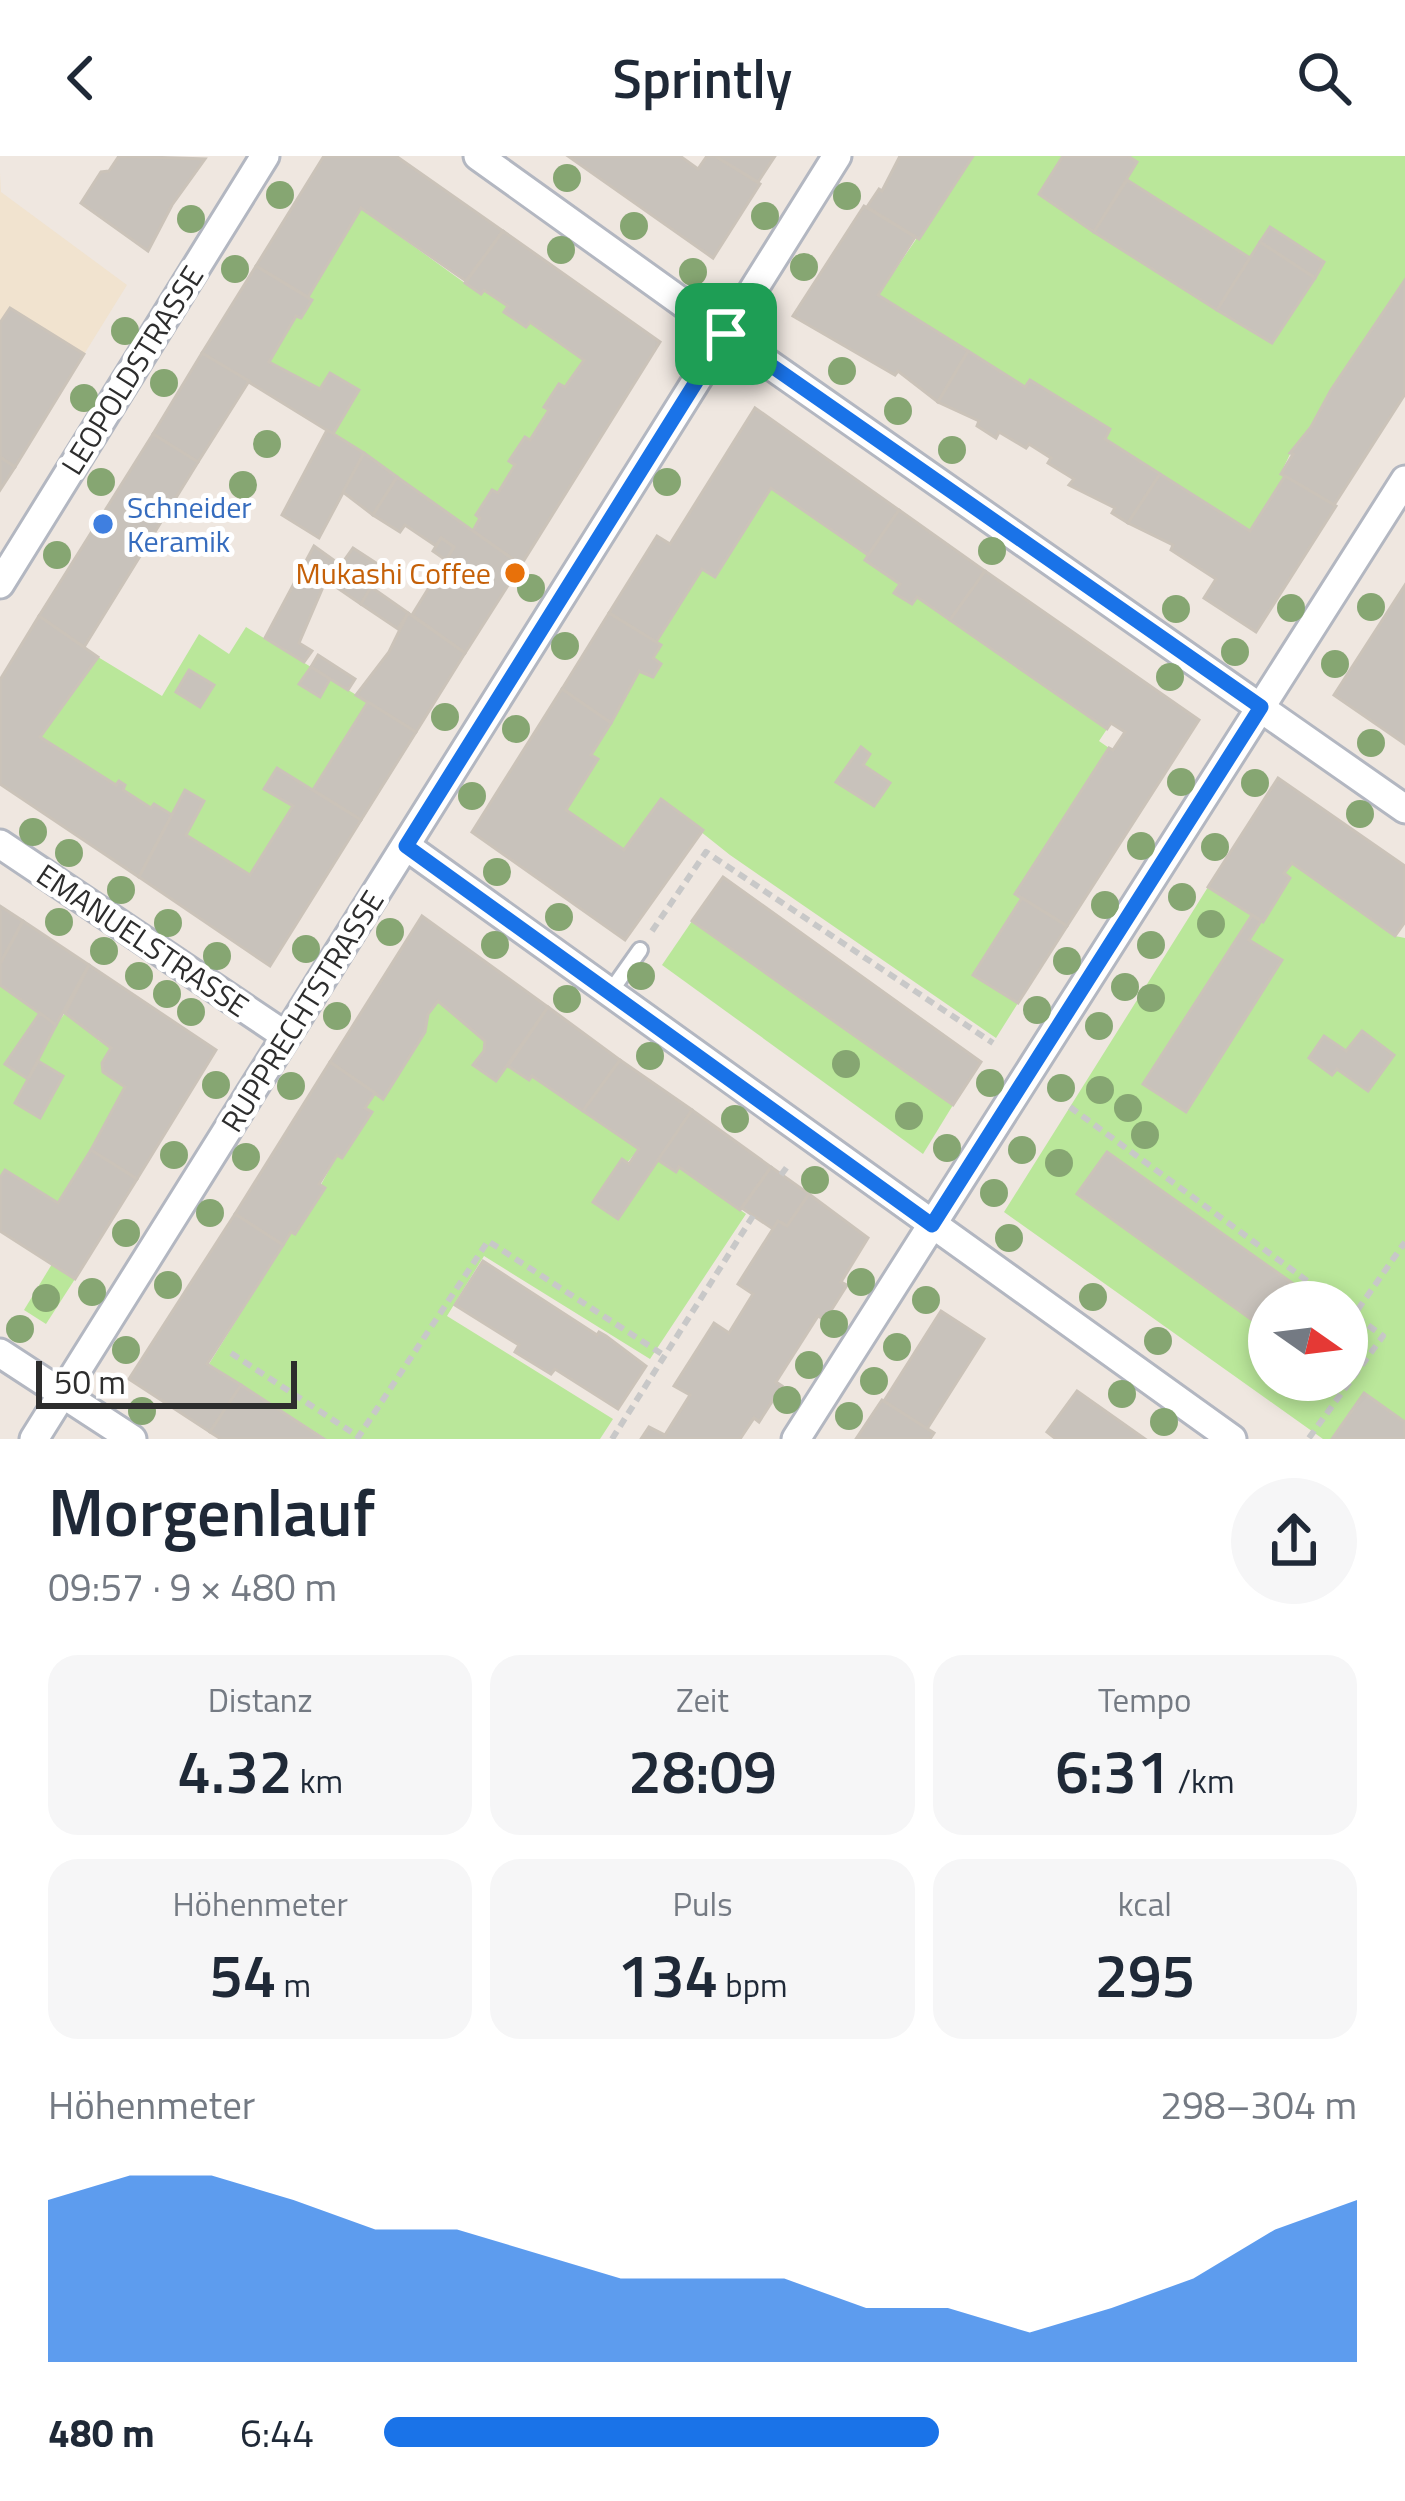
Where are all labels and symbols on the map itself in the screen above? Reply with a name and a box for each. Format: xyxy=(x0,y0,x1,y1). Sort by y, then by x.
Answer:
street label: LEOPOLDSTRASSE xyxy=(49,257,215,483)
pin xyxy=(675,283,777,385)
place label: Schneider Keramik xyxy=(127,484,252,564)
marker: Schneider Keramik xyxy=(90,511,116,537)
place label: Mukashi Coffee xyxy=(296,550,491,596)
marker: Mukashi Coffee xyxy=(502,560,528,586)
street label: EMANUELSTRASSE xyxy=(28,852,258,1028)
street label: RUPPRECHTSTRASSE xyxy=(209,881,395,1141)
north arrow xyxy=(1248,1281,1368,1401)
scale bar xyxy=(36,1355,297,1408)

